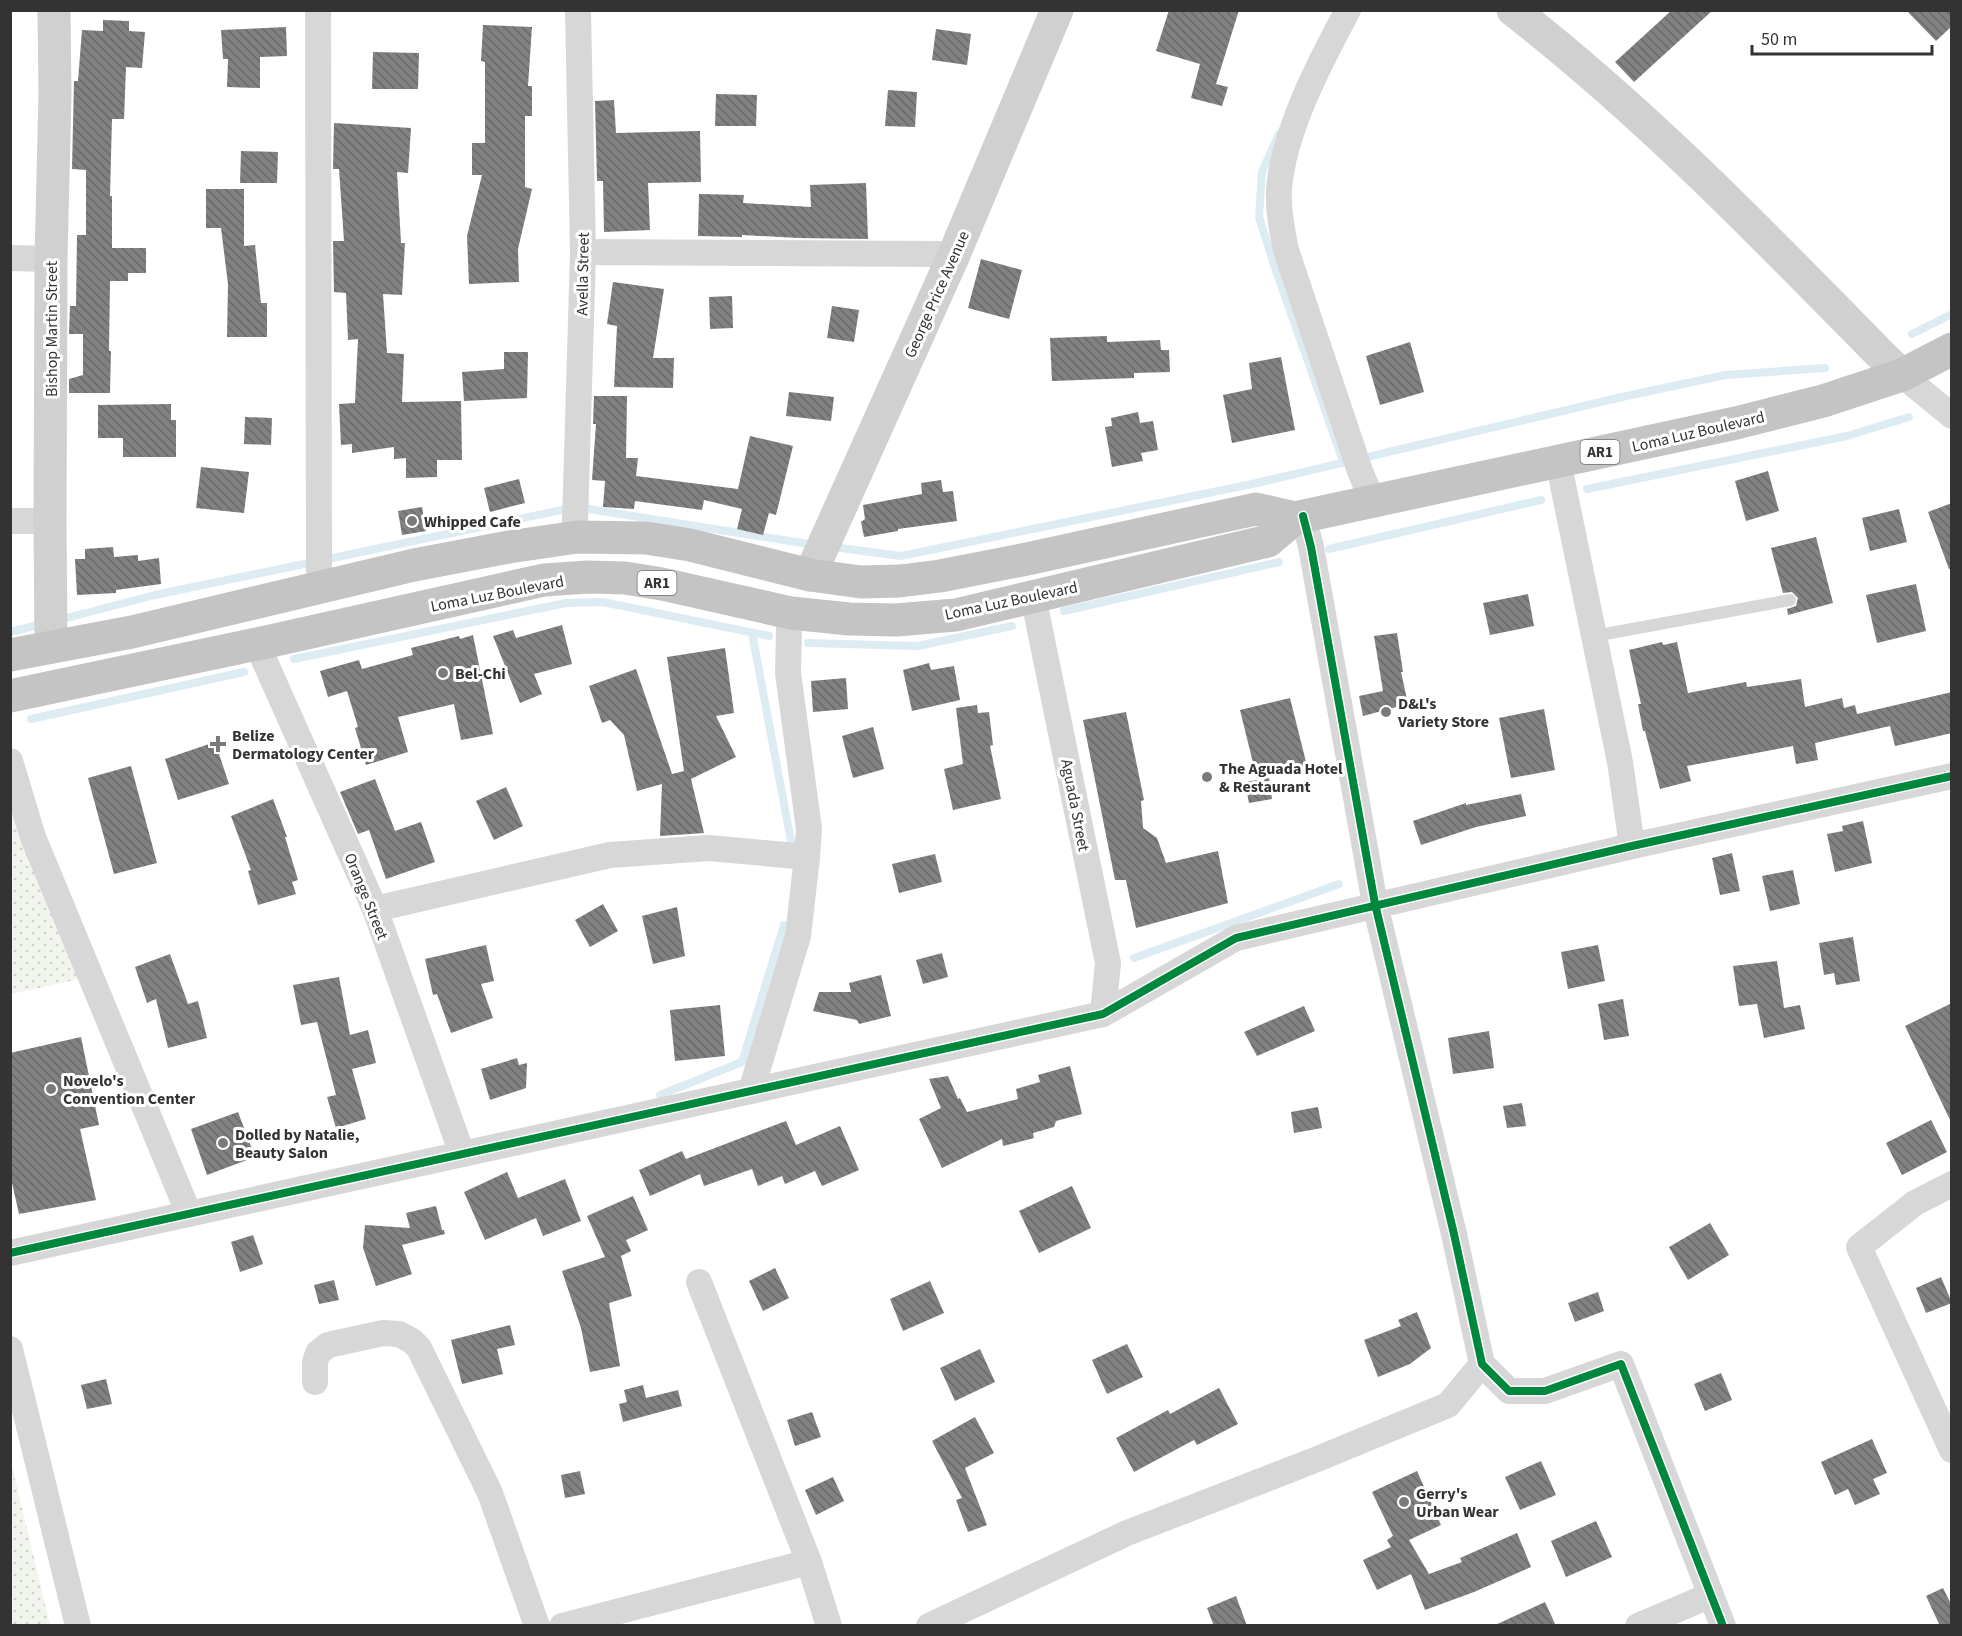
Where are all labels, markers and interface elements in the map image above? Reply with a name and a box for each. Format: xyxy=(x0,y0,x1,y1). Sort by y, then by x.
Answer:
scale bar xyxy=(1752,18,1932,56)
text: 50 m xyxy=(1761,27,1797,52)
street label: George Price Avenue xyxy=(899,227,975,361)
street label: Avella Street xyxy=(571,232,595,316)
street label: Bishop Martin Street xyxy=(41,260,63,397)
street label: Loma Luz Boulevard xyxy=(1630,406,1767,458)
road number: AR1 xyxy=(1580,440,1620,464)
place label: Whipped Cafe xyxy=(424,511,521,533)
marker: Whipped Cafe xyxy=(405,514,419,528)
street label: Loma Luz Boulevard xyxy=(429,570,566,618)
road number: AR1 xyxy=(638,571,676,595)
street label: Loma Luz Boulevard xyxy=(943,576,1080,626)
place label: Bel-Chi xyxy=(455,663,506,685)
marker: Bel-Chi xyxy=(436,666,450,680)
place label: D&L's Variety Store xyxy=(1397,693,1489,733)
marker: D&L's Variety Store xyxy=(1379,705,1393,719)
place label: Belize Dermatology Center xyxy=(232,725,375,765)
marker: Belize Dermatology Center xyxy=(209,735,227,753)
street label: Aguada Street xyxy=(1055,757,1095,854)
place label: The Aguada Hotel & Restaurant xyxy=(1219,758,1343,798)
marker: The Aguada Hotel & Restaurant xyxy=(1200,770,1214,784)
street label: Orange Street xyxy=(339,850,394,944)
place label: Novelo's Convention Center xyxy=(63,1070,196,1110)
marker: Novelo's Convention Center xyxy=(44,1082,58,1096)
place label: Dolled by Natalie, Beauty Salon xyxy=(235,1124,360,1164)
marker: Dolled by Natalie, Beauty Salon xyxy=(216,1136,230,1150)
place label: Gerry's Urban Wear xyxy=(1416,1483,1499,1523)
marker: Gerry's Urban Wear xyxy=(1397,1495,1411,1509)

